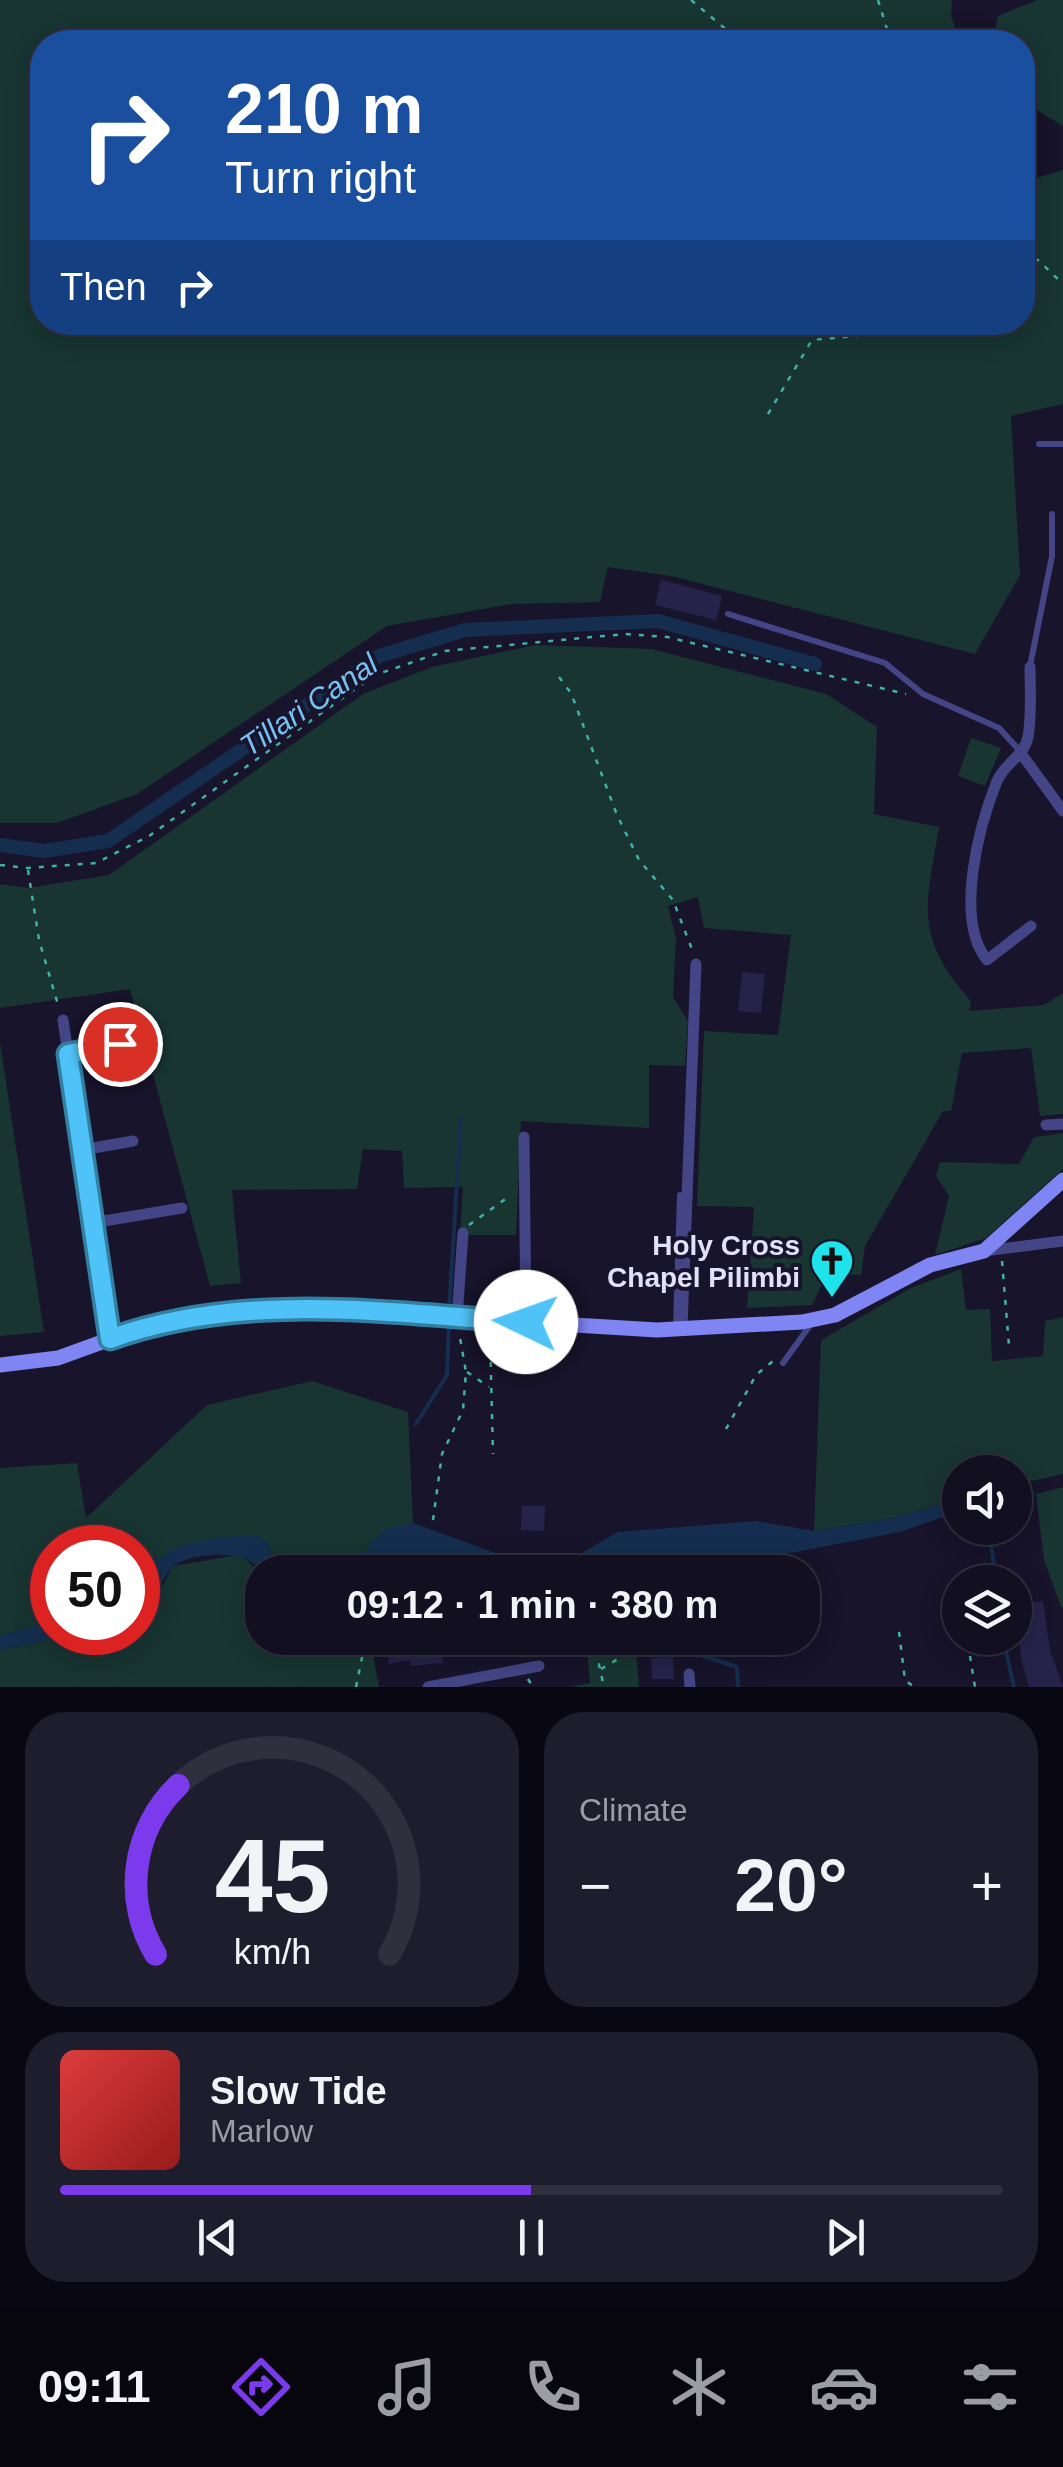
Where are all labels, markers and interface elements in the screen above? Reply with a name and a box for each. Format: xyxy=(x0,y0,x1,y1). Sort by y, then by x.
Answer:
icon: right xyxy=(60,70,190,200)
text: 210 m xyxy=(225,70,423,148)
text: Turn right xyxy=(225,152,416,203)
icon: right xyxy=(167,260,222,315)
text: Then xyxy=(60,266,147,308)
water label: Tillari Canal xyxy=(234,646,385,762)
pin xyxy=(78,1002,163,1087)
icon: arrive xyxy=(93,1017,148,1072)
place label: Holy Cross Chapel Pilimbi xyxy=(607,1230,800,1293)
church icon: Holy Cross Chapel Pilimbi xyxy=(809,1238,855,1299)
position arrow xyxy=(474,1270,578,1374)
map controls xyxy=(942,1455,1032,1655)
button: sound xyxy=(942,1455,1032,1545)
speed limit sign: 50 xyxy=(30,1525,160,1655)
button: layers xyxy=(942,1565,1032,1655)
text: 09:12 · 1 min · 380 m xyxy=(347,1584,718,1626)
text: Climate xyxy=(579,1792,687,1828)
text: 45 xyxy=(214,1818,330,1934)
text: 20° xyxy=(734,1843,848,1927)
text: − xyxy=(579,1855,611,1917)
text: + xyxy=(971,1855,1003,1917)
text: km/h xyxy=(233,1932,311,1972)
text: Slow Tide xyxy=(210,2070,387,2112)
text: Marlow xyxy=(210,2113,313,2149)
icon: previous xyxy=(190,2210,245,2265)
icon: pause xyxy=(504,2210,559,2265)
icon: next xyxy=(818,2210,873,2265)
icon: directions xyxy=(226,2352,296,2422)
icon: music xyxy=(372,2352,442,2422)
icon: phone xyxy=(518,2352,588,2422)
icon: climate xyxy=(664,2352,734,2422)
icon: car xyxy=(809,2352,879,2422)
icon: filters xyxy=(955,2352,1025,2422)
text: 09:11 xyxy=(38,2361,151,2412)

